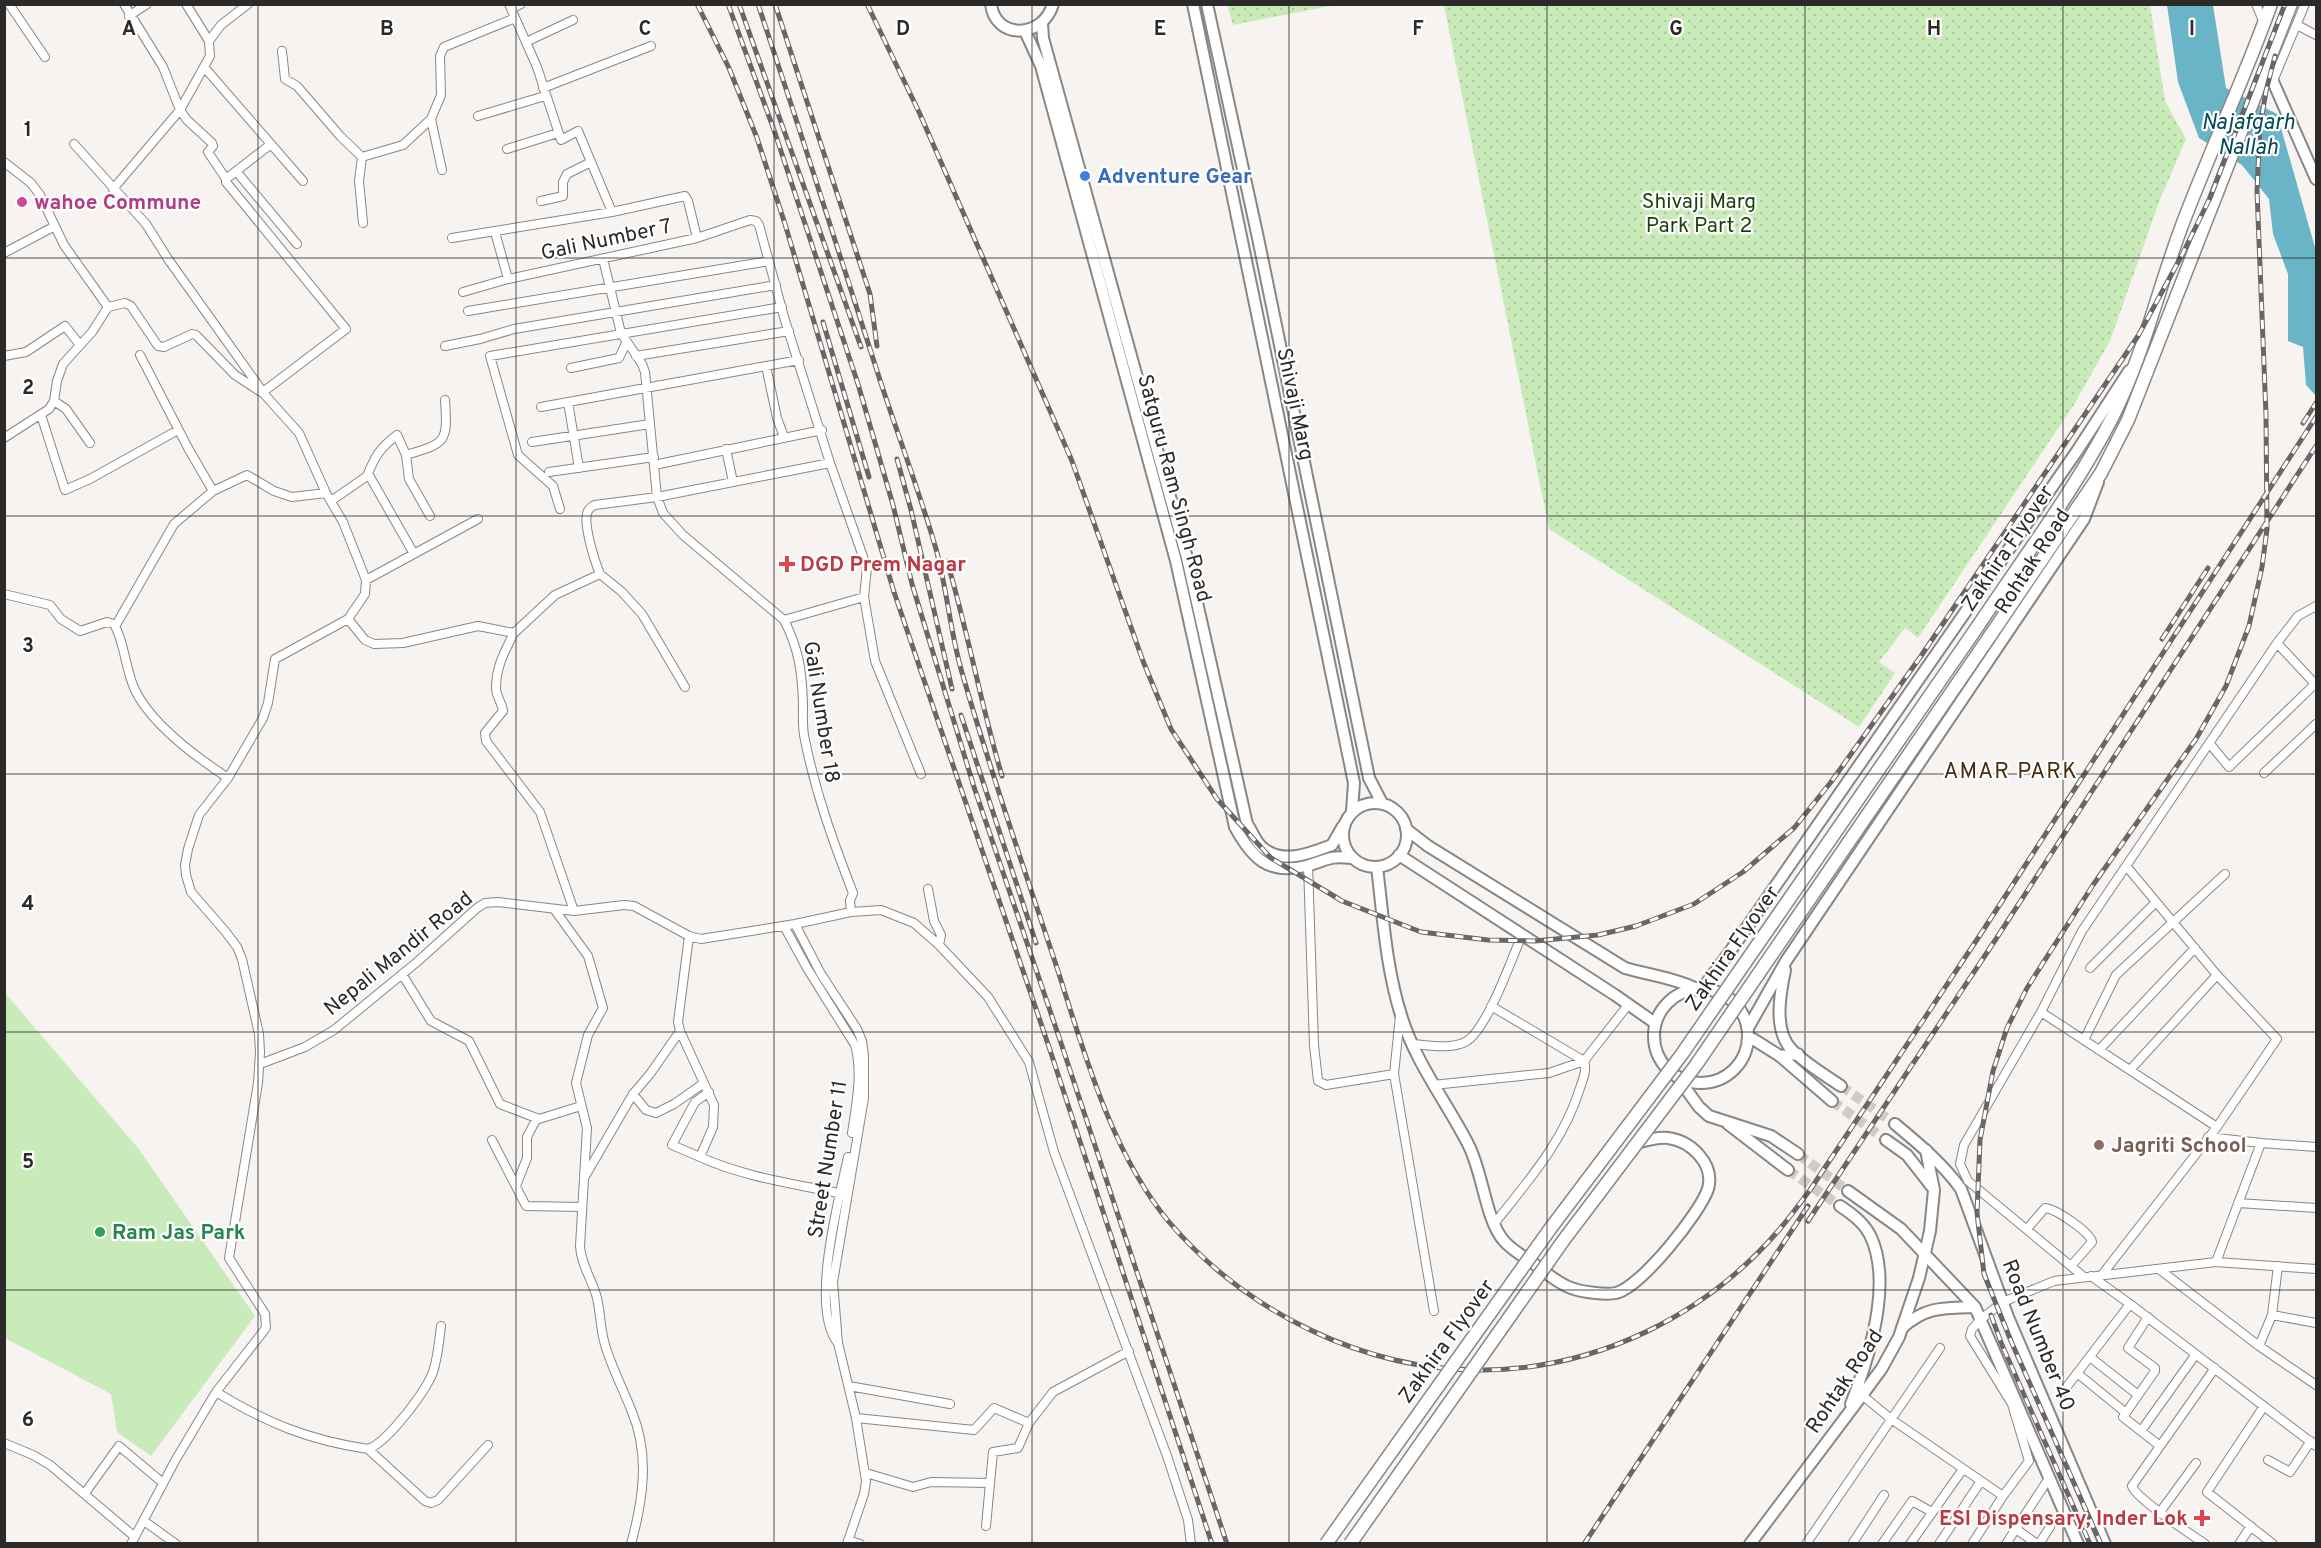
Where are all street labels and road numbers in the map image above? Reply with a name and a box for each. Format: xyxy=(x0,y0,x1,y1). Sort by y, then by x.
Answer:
street label: Gali Number 7 xyxy=(539,213,674,267)
street label: Shivaji Marg xyxy=(1269,346,1320,463)
street label: Satguru Ram Singh Road xyxy=(1130,372,1217,605)
street label: Zakhira Flyover xyxy=(1956,480,2061,617)
street label: Rohtak Road xyxy=(1989,504,2077,620)
street label: Gali Number 18 xyxy=(796,639,845,785)
street label: Zakhira Flyover xyxy=(1680,881,1786,1017)
street label: Nepali Mandir Road xyxy=(319,886,479,1023)
street label: Street Number 11 xyxy=(803,1078,854,1240)
street label: Road Number 40 xyxy=(1995,1256,2080,1415)
street label: Zakhira Flyover xyxy=(1393,1274,1501,1409)
street label: Rohtak Road xyxy=(1800,1324,1890,1439)

